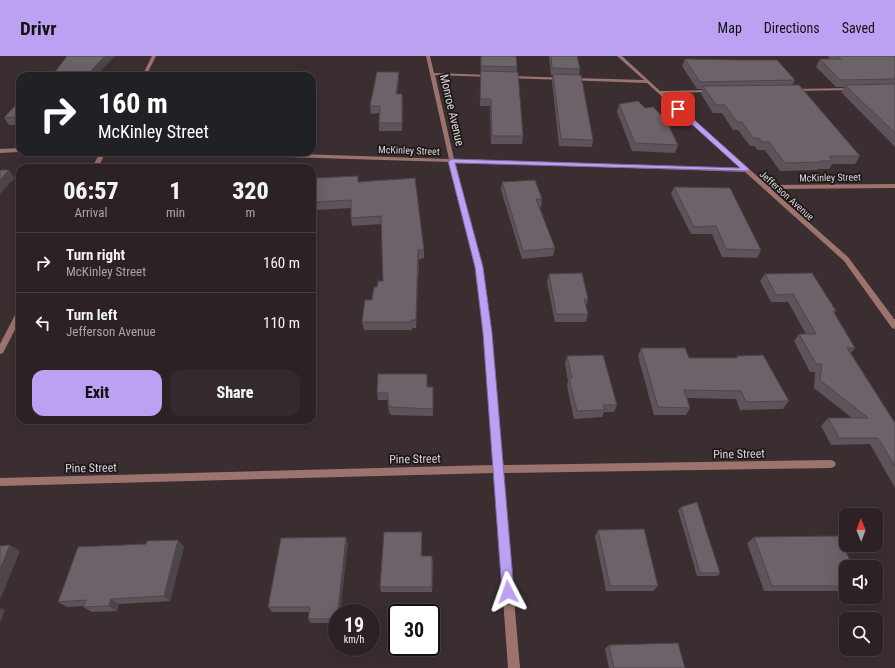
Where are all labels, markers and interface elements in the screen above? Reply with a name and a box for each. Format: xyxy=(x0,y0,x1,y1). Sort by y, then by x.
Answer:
text: Drivr xyxy=(20,17,57,40)
text: Map xyxy=(718,20,742,36)
text: Directions xyxy=(764,20,820,36)
text: Saved xyxy=(842,20,875,36)
street label: Monroe Avenue xyxy=(437,73,467,148)
text: 160 m xyxy=(98,87,168,120)
icon: right xyxy=(32,88,84,140)
pin xyxy=(661,92,695,126)
icon: arrive xyxy=(667,98,689,120)
text: McKinley Street xyxy=(98,121,209,142)
street label: McKinley Street xyxy=(378,144,440,157)
street label: Jefferson Avenue xyxy=(757,168,816,223)
street label: McKinley Street xyxy=(799,171,861,184)
text: 06:57 xyxy=(63,177,119,205)
text: 1 xyxy=(169,177,182,205)
text: 320 xyxy=(232,177,269,205)
text: Arrival xyxy=(74,205,108,220)
text: min xyxy=(166,205,185,220)
text: m xyxy=(246,205,255,220)
text: Turn right xyxy=(66,246,125,264)
icon: right xyxy=(32,252,54,274)
text: 160 m xyxy=(263,254,300,272)
text: McKinley Street xyxy=(66,264,146,279)
text: Turn left xyxy=(66,306,117,324)
icon: left xyxy=(32,312,54,334)
text: 110 m xyxy=(263,314,300,332)
text: Jefferson Avenue xyxy=(66,324,156,339)
button: Exit xyxy=(32,370,162,416)
button: Share xyxy=(170,370,300,416)
street label: Pine Street xyxy=(713,447,765,461)
street label: Pine Street xyxy=(389,452,441,466)
street label: Pine Street xyxy=(65,461,117,475)
north arrow xyxy=(839,508,883,552)
map controls xyxy=(839,508,883,656)
button: sound xyxy=(839,560,883,604)
position arrow xyxy=(487,571,529,613)
speed limit sign: 30 xyxy=(388,604,440,656)
button: search xyxy=(839,612,883,656)
text: 19 xyxy=(344,613,364,637)
text: km/h xyxy=(344,634,364,645)

